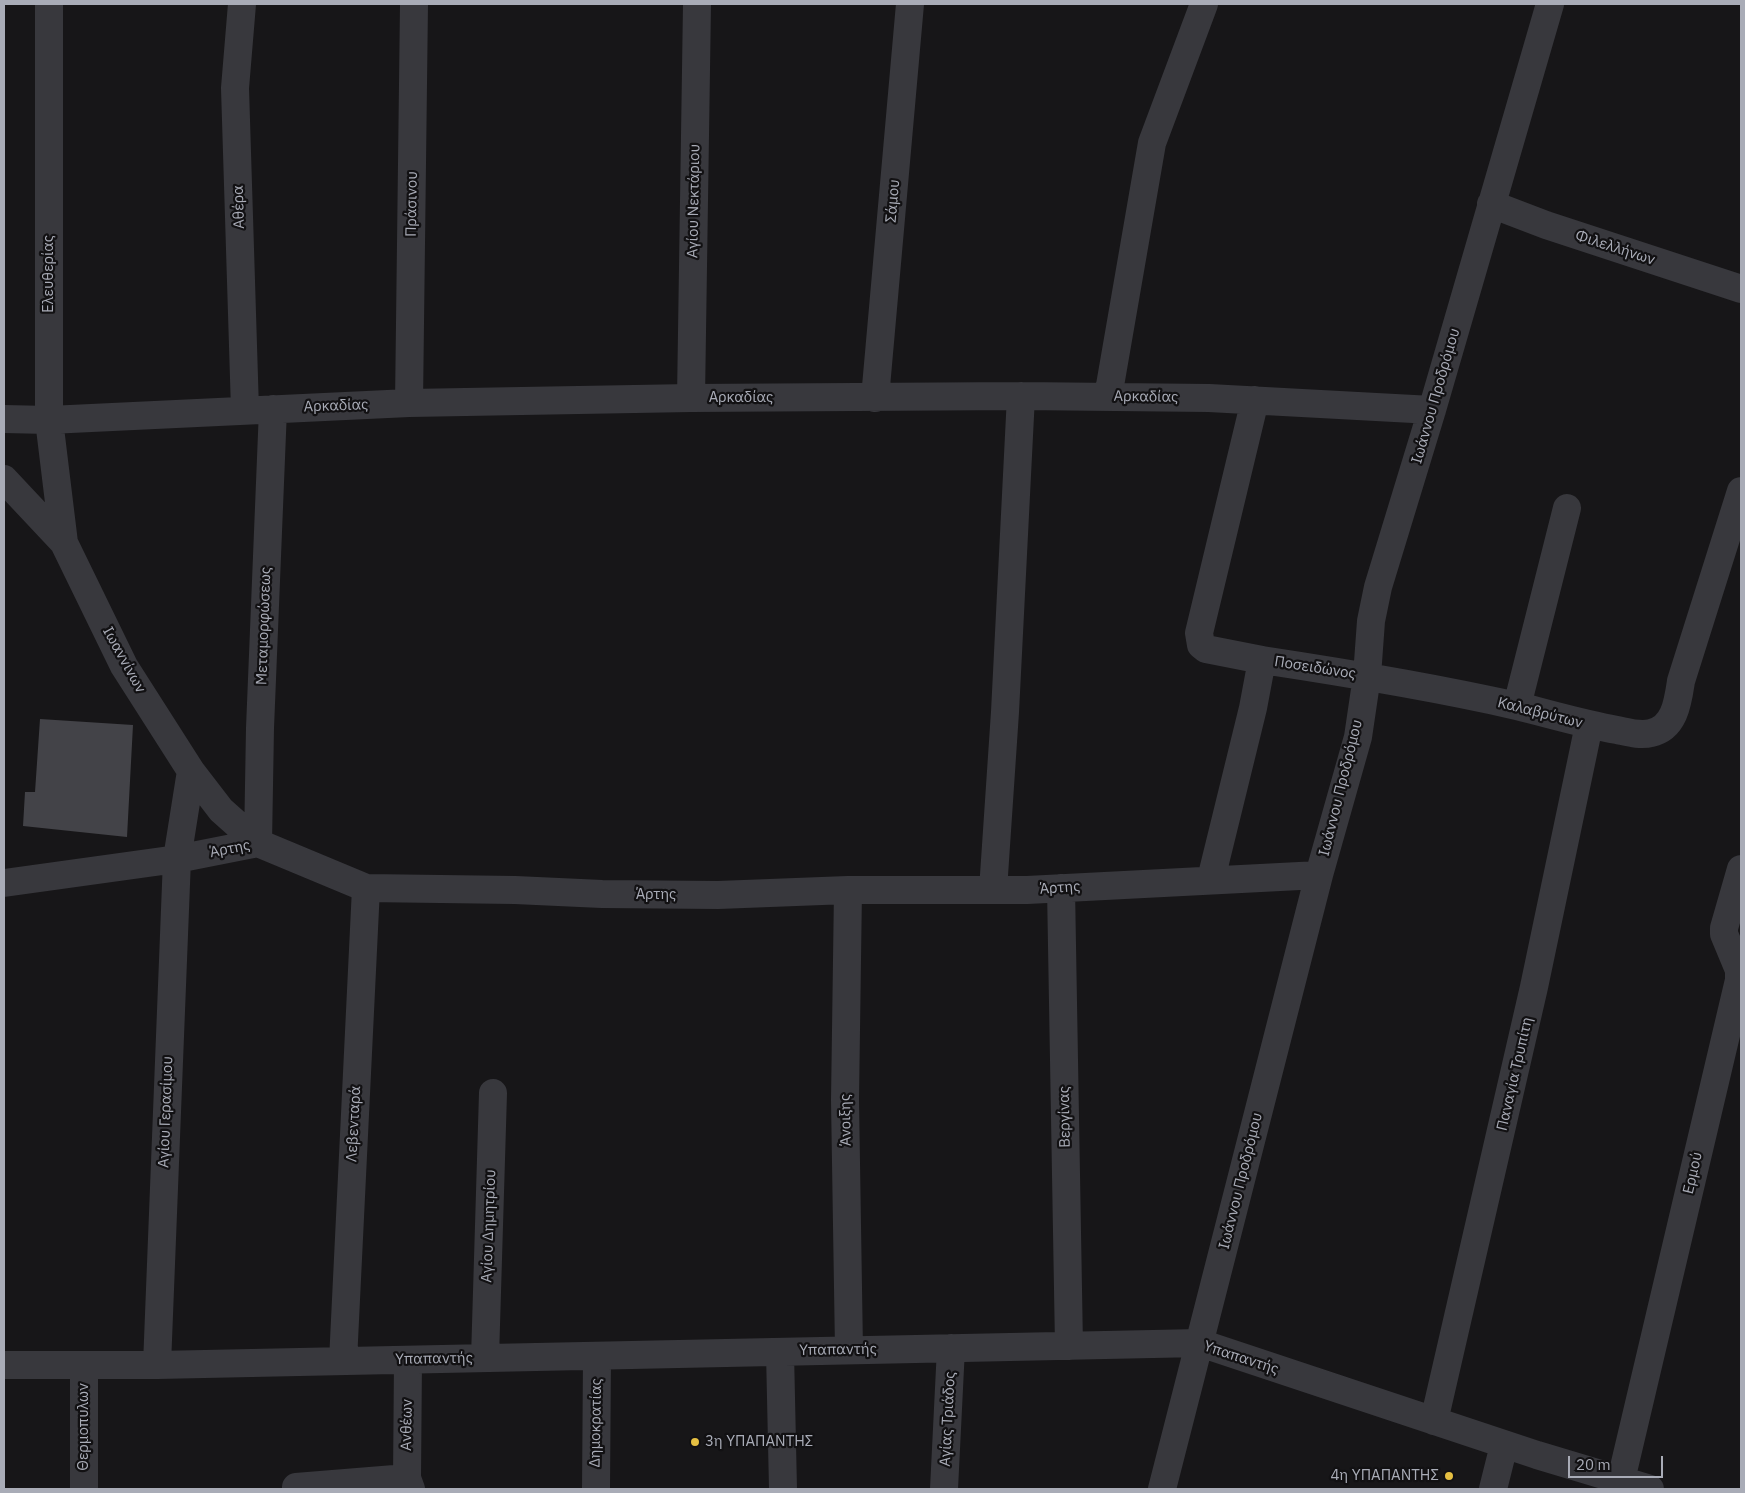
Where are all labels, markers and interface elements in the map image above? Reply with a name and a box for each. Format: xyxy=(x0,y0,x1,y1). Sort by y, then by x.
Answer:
street label: Αγίου Νεκτάριου xyxy=(684,144,704,258)
street label: Πράσινου xyxy=(402,171,422,237)
street label: Σάμου xyxy=(882,179,904,223)
street label: Αθέρα xyxy=(229,185,249,229)
street label: Φιλελλήνων xyxy=(1573,227,1657,269)
street label: Ελευθερίας xyxy=(40,235,58,313)
street label: Ιωάννου Προδρόμου xyxy=(1408,326,1464,466)
street label: Αρκαδίας xyxy=(1114,387,1178,407)
street label: Αρκαδίας xyxy=(709,389,773,407)
street label: Αρκαδίας xyxy=(303,396,369,416)
street label: Μεταμορφώσεως xyxy=(253,566,275,686)
street label: Ιωαννίνων xyxy=(99,624,149,696)
street label: Ποσειδώνος xyxy=(1273,653,1357,683)
street label: Καλαβρύτων xyxy=(1496,694,1584,732)
street label: Ιωάννου Προδρόμου xyxy=(1315,718,1367,858)
street label: Άρτης xyxy=(208,836,252,862)
street label: Άρτης xyxy=(1039,878,1081,898)
street label: Άρτης xyxy=(636,886,676,904)
street label: Παναγία Τρυπίτη xyxy=(1493,1015,1537,1133)
street label: Αγίου Γερασίμου xyxy=(155,1056,177,1168)
street label: Λεβενταρά xyxy=(343,1085,365,1163)
street label: Βεργίνας xyxy=(1055,1086,1075,1148)
street label: Άνοιξης xyxy=(837,1094,855,1146)
street label: Ιωάννου Προδρόμου xyxy=(1215,1111,1267,1251)
street label: Ερμού xyxy=(1679,1150,1707,1196)
street label: Αγίου Δημητρίου xyxy=(478,1169,500,1283)
street label: Υπαπαντής xyxy=(1201,1337,1281,1379)
street label: Υπαπαντής xyxy=(799,1340,877,1360)
street label: Υπαπαντής xyxy=(395,1349,473,1369)
street label: Αγίας Τριάδος xyxy=(937,1371,959,1467)
street label: Δημοκρατίας xyxy=(586,1378,606,1468)
street label: Θερμοπυλων xyxy=(75,1383,93,1471)
street label: Ανθέων xyxy=(398,1399,416,1451)
place label: 3η ΥΠΑΠΑΝΤΗΣ xyxy=(705,1433,813,1451)
marker: 3η ΥΠΑΠΑΝΤΗΣ xyxy=(689,1436,701,1448)
scale bar xyxy=(1570,1446,1665,1478)
text: 20 m xyxy=(1576,1455,1611,1474)
place label: 4η ΥΠΑΠΑΝΤΗΣ xyxy=(1331,1467,1439,1485)
marker: 4η ΥΠΑΠΑΝΤΗΣ xyxy=(1443,1470,1455,1482)

